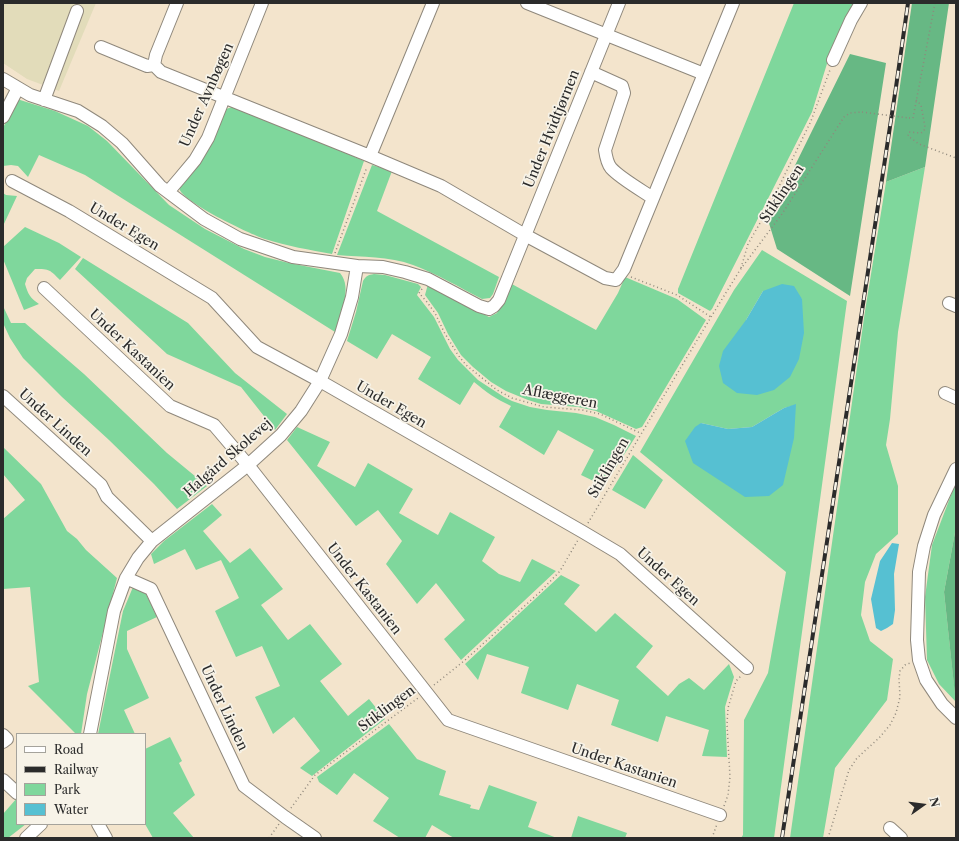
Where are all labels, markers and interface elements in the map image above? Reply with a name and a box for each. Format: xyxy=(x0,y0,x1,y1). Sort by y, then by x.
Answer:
street label: Under Avnbøgen xyxy=(177,40,237,150)
street label: Under Hvidtjørnen xyxy=(521,67,583,191)
street label: Stiklingen xyxy=(756,162,808,226)
street label: Under Egen xyxy=(86,200,162,254)
street label: Under Kastanien xyxy=(86,306,178,394)
street label: Under Egen xyxy=(353,378,429,432)
street label: Aflæggeren xyxy=(521,382,599,412)
street label: Under Linden xyxy=(15,386,95,460)
street label: Halgård Skolevej xyxy=(180,415,276,501)
street label: Stiklingen xyxy=(585,435,633,501)
street label: Under Kastanien xyxy=(323,540,405,638)
street label: Under Egen xyxy=(633,544,703,610)
street label: Under Linden xyxy=(197,663,251,753)
street label: Stiklingen xyxy=(355,682,419,736)
legend xyxy=(16,733,146,825)
street label: Under Kastanien xyxy=(569,740,679,792)
text: Road xyxy=(54,742,84,757)
text: Railway xyxy=(54,762,99,777)
text: Park xyxy=(54,782,80,797)
north arrow xyxy=(903,785,943,825)
text: N xyxy=(927,796,943,808)
text: Water xyxy=(54,802,88,817)

